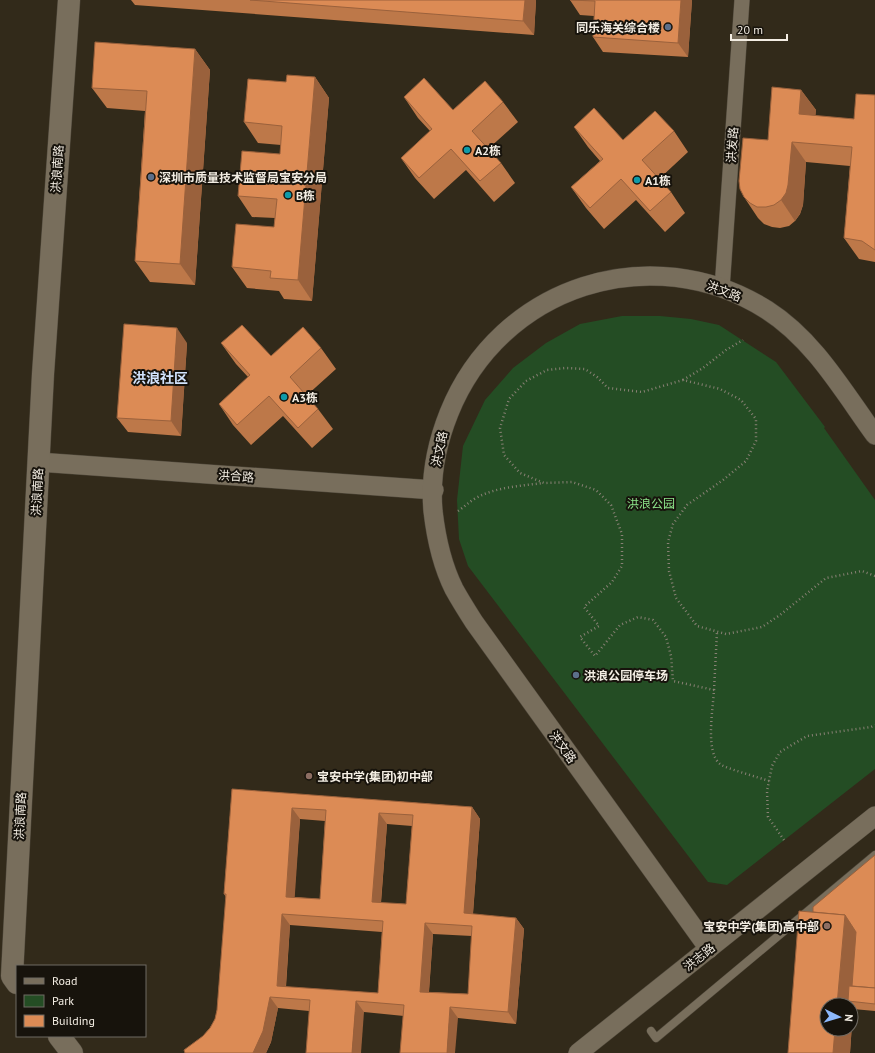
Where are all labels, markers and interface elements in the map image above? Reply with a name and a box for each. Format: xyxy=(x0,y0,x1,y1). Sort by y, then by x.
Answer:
scale bar xyxy=(731,16,787,42)
place label: 同乐海关综合楼 xyxy=(576,20,660,35)
marker: 同乐海关综合楼 xyxy=(663,22,673,32)
text: 20 m xyxy=(737,22,763,37)
street label: 洪发路 xyxy=(723,127,741,163)
place label: A2栋 xyxy=(475,143,501,158)
street label: 洪浪南路 xyxy=(48,145,66,193)
marker: A2栋 xyxy=(462,145,472,155)
place label: 深圳市质量技术监督局宝安分局 xyxy=(159,170,327,185)
marker: 深圳市质量技术监督局宝安分局 xyxy=(146,172,156,182)
place label: A1栋 xyxy=(645,173,671,188)
marker: A1栋 xyxy=(632,175,642,185)
place label: B栋 xyxy=(296,188,315,203)
marker: B栋 xyxy=(283,190,293,200)
street label: 洪文路 xyxy=(705,278,743,304)
district label: 洪浪社区 xyxy=(132,369,188,387)
place label: A3栋 xyxy=(292,390,318,405)
marker: A3栋 xyxy=(279,392,289,402)
street label: 洪文路 xyxy=(428,430,450,468)
street label: 洪合路 xyxy=(218,467,254,485)
street label: 洪浪南路 xyxy=(28,468,46,516)
park label: 洪浪公园 xyxy=(627,496,675,511)
place label: 洪浪公园停车场 xyxy=(584,668,668,683)
marker: 洪浪公园停车场 xyxy=(571,670,581,680)
street label: 洪文路 xyxy=(546,728,580,766)
place label: 宝安中学(集团)初中部 xyxy=(317,769,433,784)
marker: 宝安中学(集团)初中部 xyxy=(304,771,314,781)
street label: 洪浪南路 xyxy=(11,792,29,840)
place label: 宝安中学(集团)高中部 xyxy=(703,919,819,934)
marker: 宝安中学(集团)高中部 xyxy=(822,921,832,931)
street label: 洪志路 xyxy=(680,940,718,974)
legend xyxy=(16,965,146,1037)
text: Road xyxy=(52,973,77,988)
text: Park xyxy=(52,993,74,1008)
north arrow xyxy=(819,997,859,1037)
text: Building xyxy=(52,1013,95,1028)
text: N xyxy=(842,1014,856,1022)

